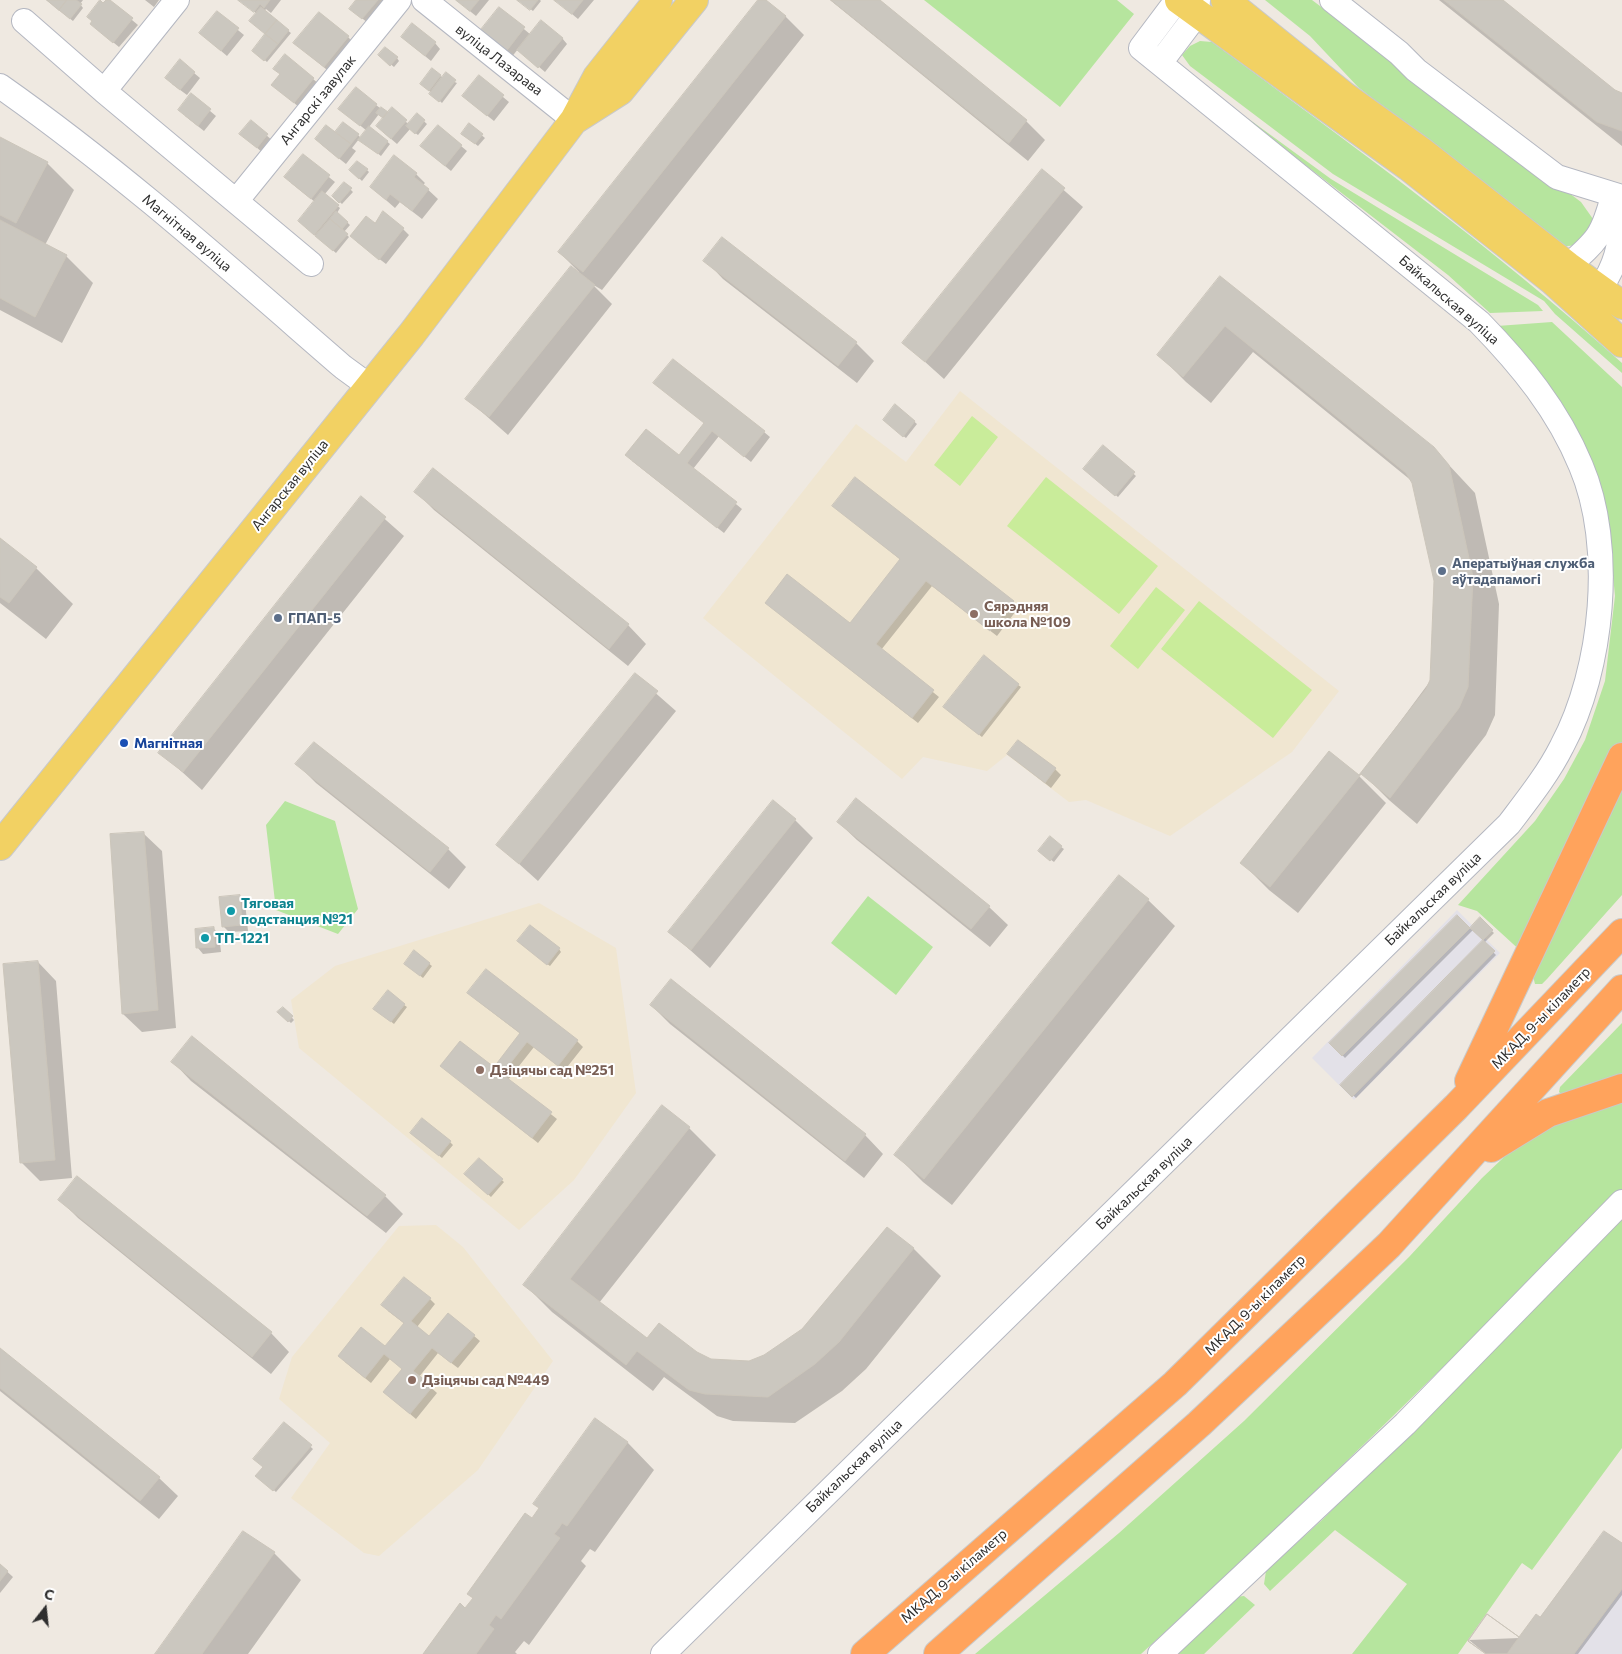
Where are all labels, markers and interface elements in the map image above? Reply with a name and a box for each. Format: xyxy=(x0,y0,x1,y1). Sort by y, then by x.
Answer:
street label: вуліца Лазарава xyxy=(452,21,546,99)
street label: Ангарскі завулак xyxy=(277,52,359,148)
street label: Магнітная вуліца xyxy=(139,191,235,275)
street label: Байкальская вуліца xyxy=(1396,252,1502,348)
street label: Ангарская вуліца xyxy=(248,436,332,534)
place label: Аператыўная служба аўтадапамогі xyxy=(1452,555,1595,588)
marker: Аператыўная служба аўтадапамогі xyxy=(1436,565,1448,577)
place label: Сярэдняя школа №109 xyxy=(984,598,1071,630)
marker: Сярэдняя школа №109 xyxy=(968,608,980,620)
place label: ГПАП-5 xyxy=(288,610,341,626)
marker: ГПАП-5 xyxy=(272,612,284,624)
place label: Магнітная xyxy=(134,735,203,751)
marker: Магнітная xyxy=(118,737,130,749)
street label: Байкальская вуліца xyxy=(1381,849,1485,949)
place label: Тяговая подстанция №21 xyxy=(241,895,353,928)
marker: Тяговая подстанция №21 xyxy=(225,905,237,917)
place label: ТП-1221 xyxy=(215,930,269,946)
marker: ТП-1221 xyxy=(199,932,211,944)
street label: МКАД, 9-ы кіламетр xyxy=(1488,964,1594,1072)
place label: Дзіцячы сад №251 xyxy=(490,1062,614,1078)
marker: Дзіцячы сад №251 xyxy=(474,1064,486,1076)
street label: Байкальская вуліца xyxy=(1092,1133,1196,1233)
street label: МКАД, 9-ы кіламетр xyxy=(1201,1251,1309,1359)
place label: Дзіцячы сад №449 xyxy=(422,1372,549,1388)
marker: Дзіцячы сад №449 xyxy=(406,1374,418,1386)
street label: Байкальская вуліца xyxy=(802,1416,906,1516)
street label: МКАД, 9-ы кіламетр xyxy=(898,1525,1010,1627)
north arrow xyxy=(20,1584,70,1634)
text: С xyxy=(42,1585,56,1604)

